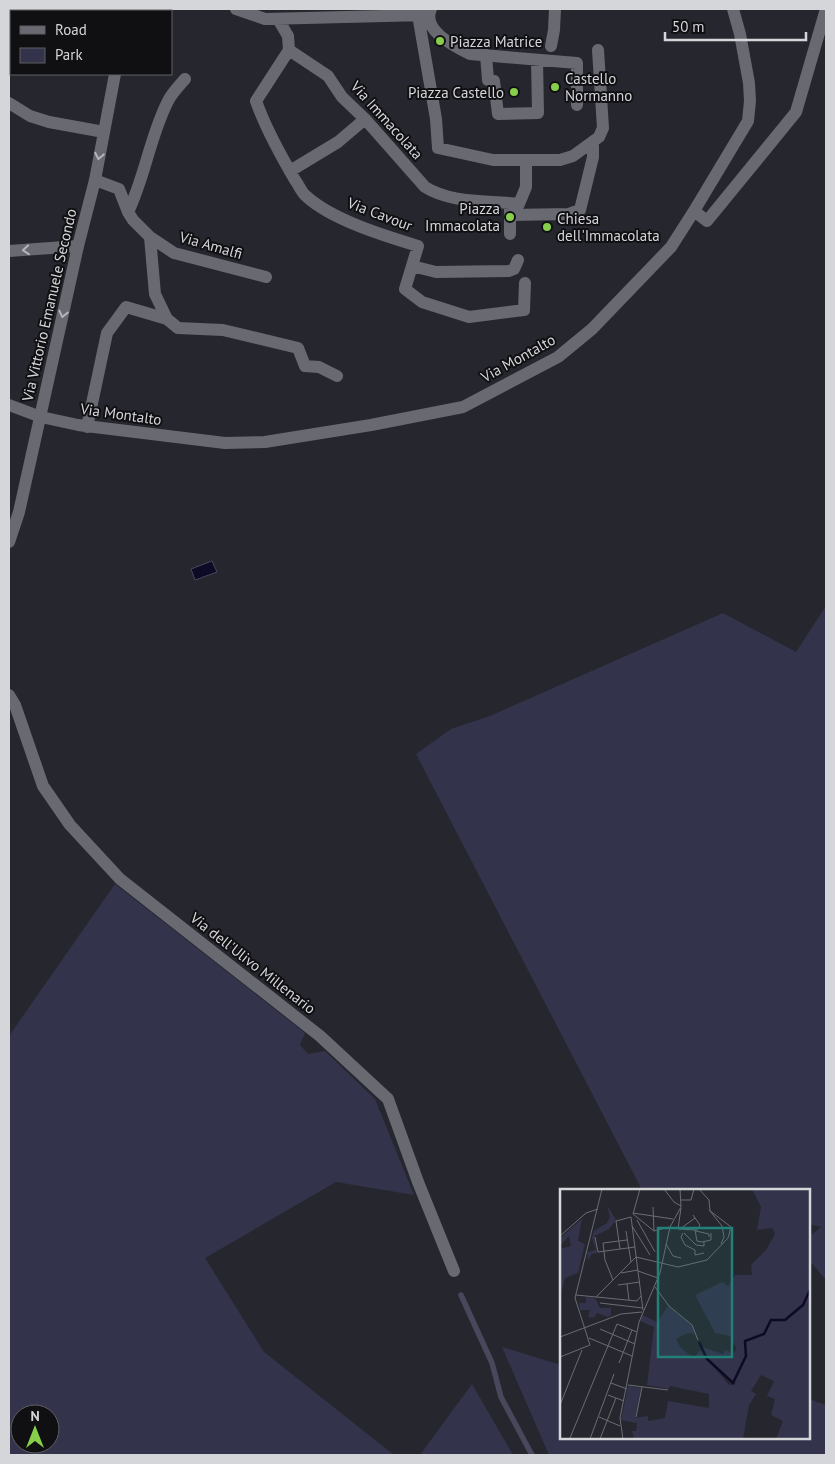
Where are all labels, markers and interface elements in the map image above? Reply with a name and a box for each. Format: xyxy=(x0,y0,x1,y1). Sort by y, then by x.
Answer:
legend xyxy=(10,10,172,75)
scale bar xyxy=(665,10,806,42)
text: 50 m xyxy=(672,17,705,36)
text: Road xyxy=(55,20,87,39)
place label: Piazza Matrice xyxy=(450,32,542,51)
marker: Piazza Matrice xyxy=(434,35,446,47)
text: Park xyxy=(55,45,83,64)
place label: Castello Normanno xyxy=(565,69,632,105)
street label: Via Immacolata xyxy=(346,76,427,163)
marker: Castello Normanno xyxy=(549,81,561,93)
place label: Piazza Castello xyxy=(408,83,504,102)
marker: Piazza Castello xyxy=(508,86,520,98)
one-way arrow xyxy=(95,152,105,160)
street label: Via Cavour xyxy=(344,193,415,235)
place label: Piazza Immacolata xyxy=(425,199,500,235)
street label: Via Vittorio Emanuele Secondo xyxy=(17,207,80,404)
place label: Chiesa dell'Immacolata xyxy=(557,209,660,245)
marker: Piazza Immacolata xyxy=(504,211,516,223)
marker: Chiesa dell'Immacolata xyxy=(541,221,553,233)
street label: Via Amalfi xyxy=(176,227,245,263)
one-way arrow xyxy=(22,244,30,255)
one-way arrow xyxy=(58,310,69,319)
street label: Via Montalto xyxy=(477,330,558,387)
street label: Via Montalto xyxy=(78,399,163,429)
street label: Via dell'Ulivo Millenario xyxy=(186,907,320,1018)
inset map xyxy=(560,1189,810,1439)
north arrow xyxy=(10,1404,60,1454)
text: N xyxy=(30,1407,40,1425)

